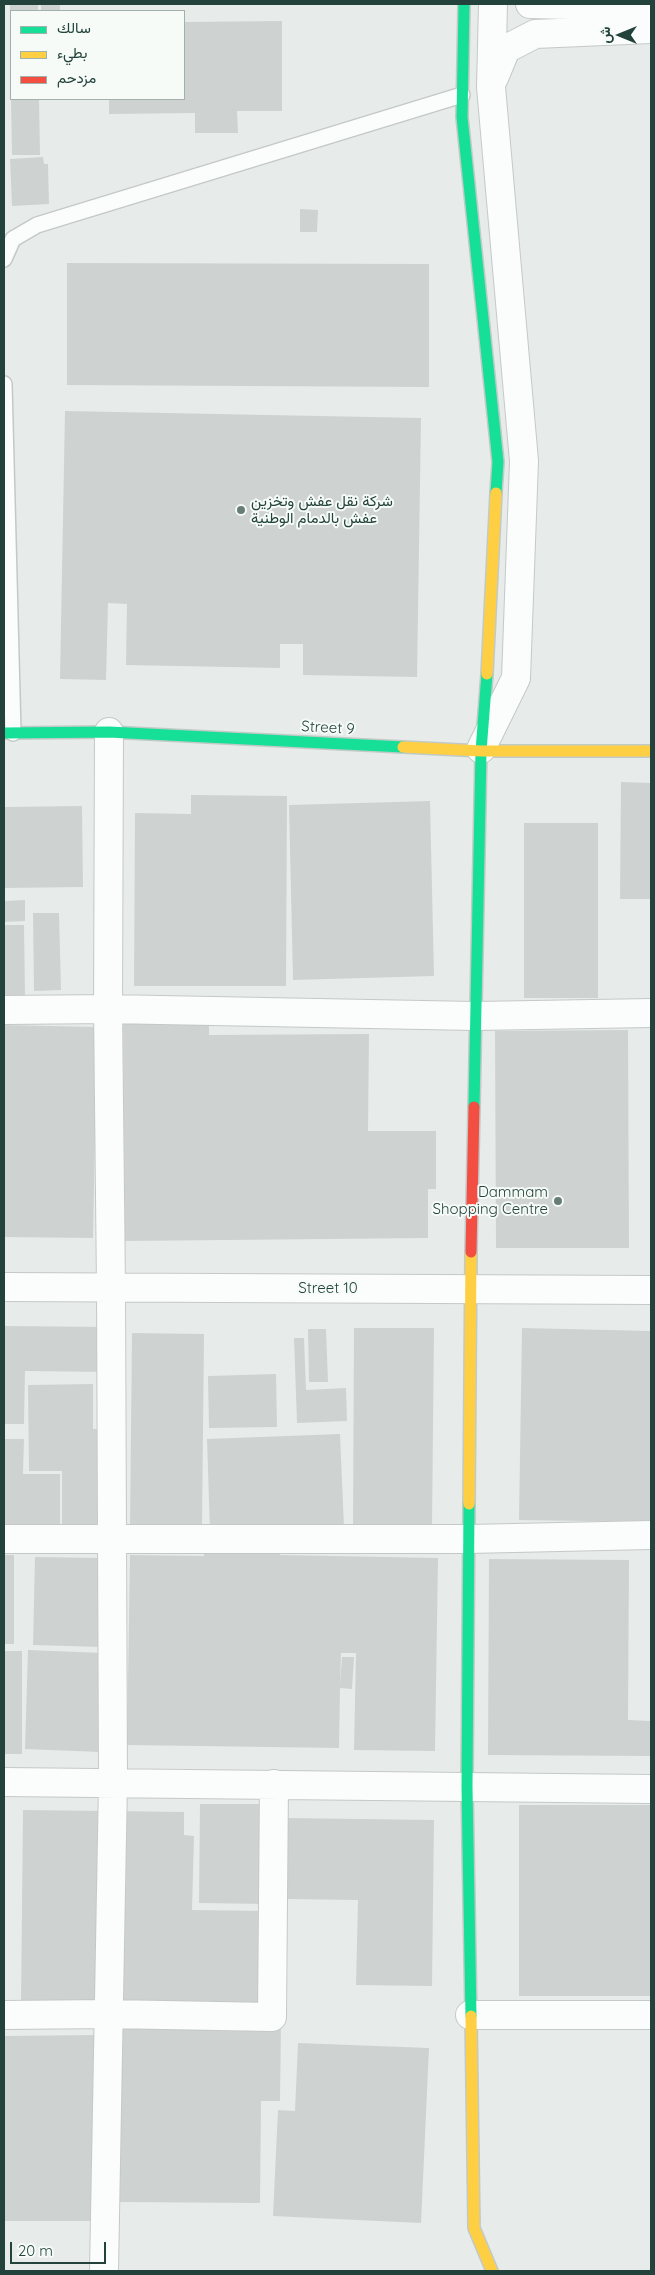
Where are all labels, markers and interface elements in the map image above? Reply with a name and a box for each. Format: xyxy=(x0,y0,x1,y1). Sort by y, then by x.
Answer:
legend xyxy=(10,10,185,100)
north arrow xyxy=(595,10,645,60)
text: سالك xyxy=(57,18,91,37)
text: ش xyxy=(596,27,614,43)
text: بطيء xyxy=(57,43,87,62)
text: مزدحم xyxy=(57,68,96,87)
place label: شركة نقل عفش وتخزين عفش بالدمام الوطنية xyxy=(251,492,393,527)
marker: شركة نقل عفش وتخزين عفش بالدمام الوطنية xyxy=(235,504,247,516)
street label: Street 9 xyxy=(301,718,355,738)
place label: Dammam Shopping Centre xyxy=(433,1183,548,1218)
marker: Dammam Shopping Centre xyxy=(552,1195,564,1207)
street label: Street 10 xyxy=(298,1279,358,1297)
scale bar xyxy=(12,2232,109,2264)
text: 20 m xyxy=(18,2241,53,2260)

